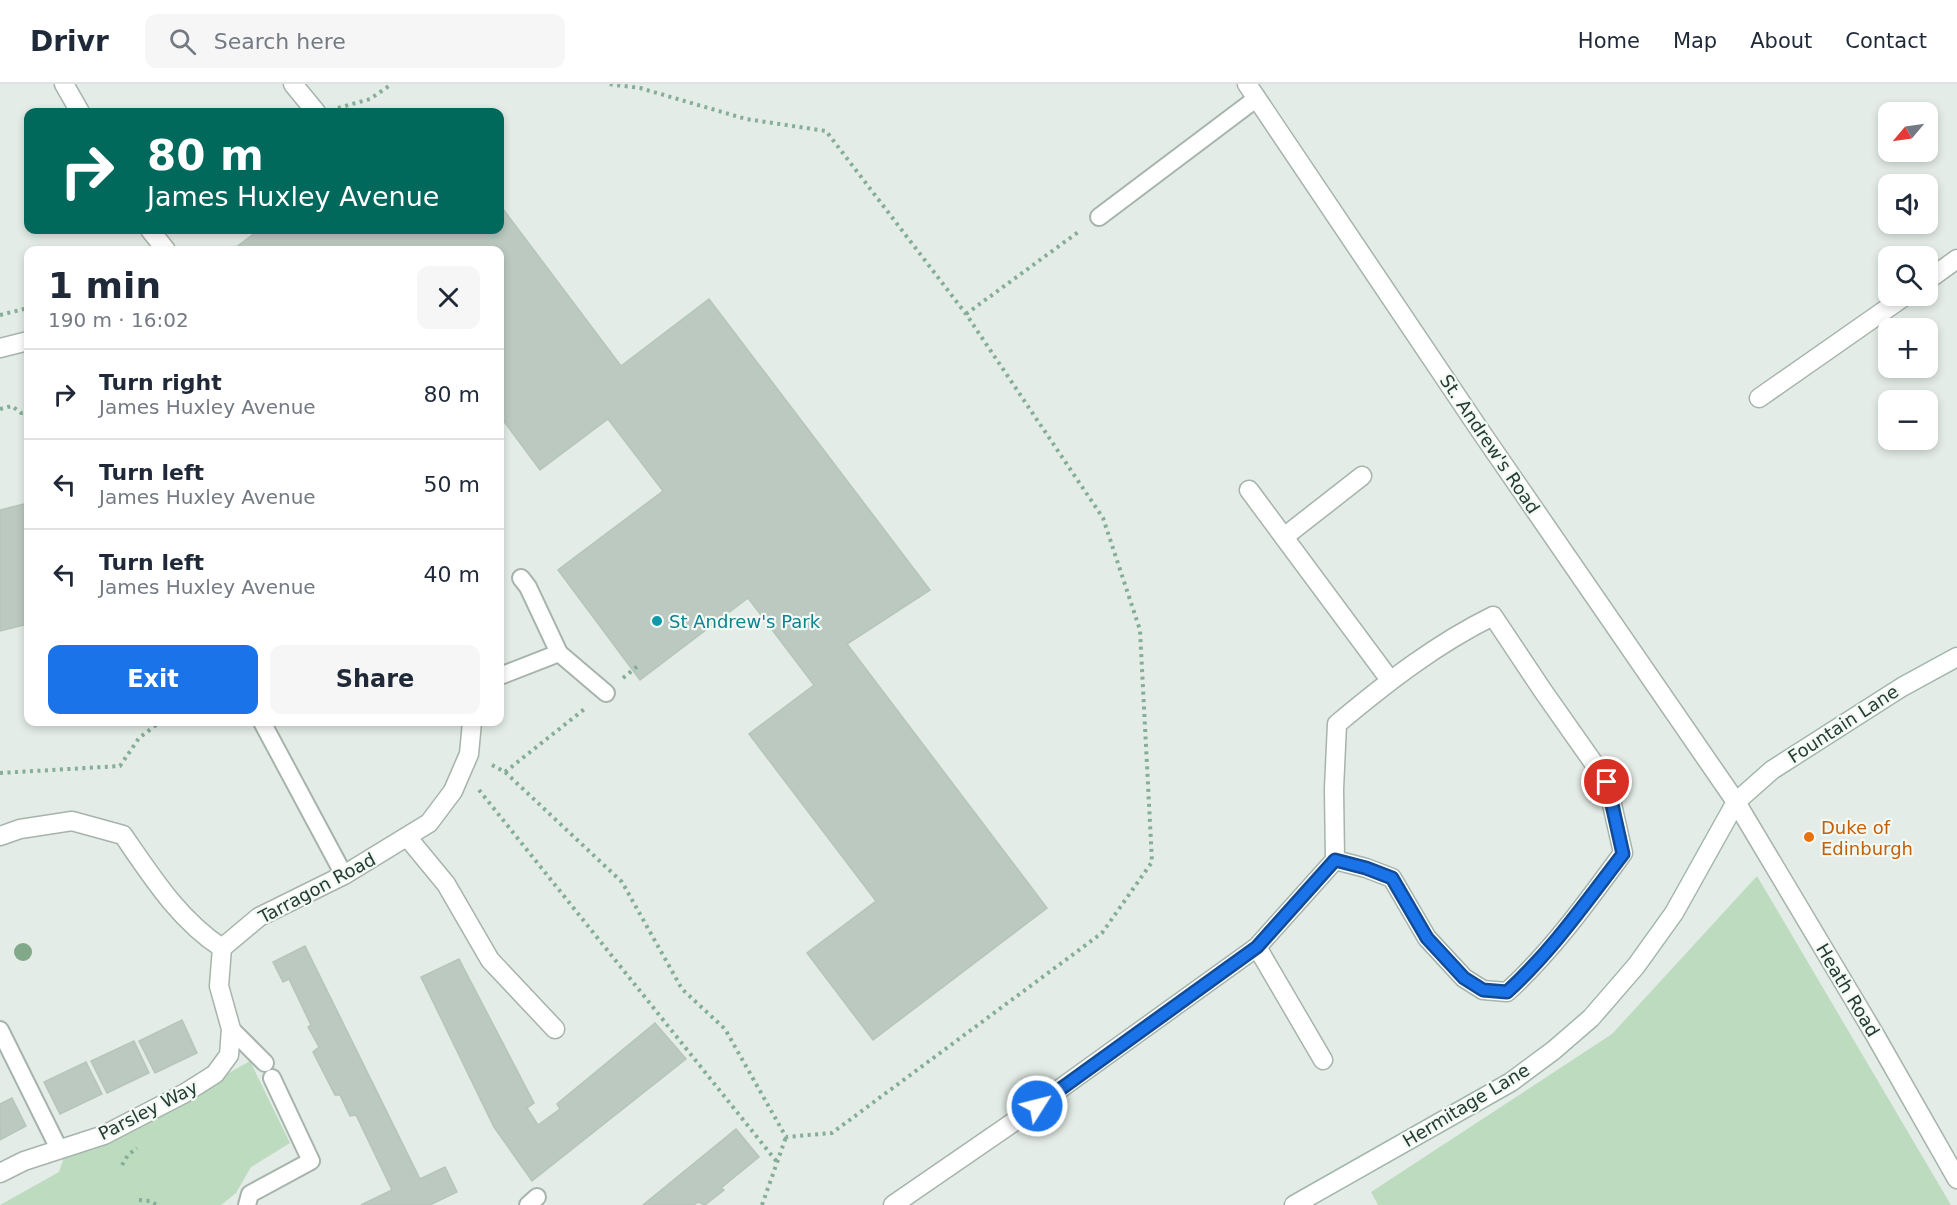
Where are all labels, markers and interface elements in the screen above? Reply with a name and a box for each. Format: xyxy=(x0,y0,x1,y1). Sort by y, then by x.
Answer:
search box xyxy=(145,14,565,68)
text: Drivr xyxy=(30,25,109,58)
icon: search xyxy=(166,25,199,58)
text: Search here xyxy=(214,29,346,54)
text: Home xyxy=(1578,29,1640,53)
text: Map xyxy=(1673,29,1717,53)
text: About xyxy=(1750,29,1812,53)
text: Contact xyxy=(1845,29,1927,53)
north arrow xyxy=(1878,102,1938,162)
map controls xyxy=(1878,102,1938,450)
text: 80 m xyxy=(147,131,264,180)
icon: right xyxy=(48,132,126,210)
button: sound xyxy=(1878,174,1938,234)
text: James Huxley Avenue xyxy=(147,181,439,212)
button: search xyxy=(1878,246,1938,306)
text: 1 min xyxy=(48,265,161,306)
button: close xyxy=(417,266,480,329)
text: 190 m · 16:02 xyxy=(48,308,189,332)
button: + xyxy=(1878,318,1938,378)
text: Turn right xyxy=(99,370,222,395)
street label: St. Andrew's Road xyxy=(1436,371,1544,517)
icon: right xyxy=(48,378,81,411)
text: 80 m xyxy=(424,382,480,407)
button: − xyxy=(1878,390,1938,450)
text: James Huxley Avenue xyxy=(99,395,316,419)
text: Turn left xyxy=(99,460,204,485)
icon: left xyxy=(48,468,81,501)
text: 50 m xyxy=(424,472,480,497)
text: James Huxley Avenue xyxy=(99,485,316,509)
text: Turn left xyxy=(99,550,204,575)
icon: left xyxy=(48,558,81,591)
text: 40 m xyxy=(424,562,480,587)
text: James Huxley Avenue xyxy=(99,575,316,599)
place label: St Andrew's Park xyxy=(669,611,821,632)
marker: St Andrew's Park xyxy=(650,614,664,628)
button: Exit xyxy=(48,645,258,714)
button: Share xyxy=(270,645,480,714)
street label: Fountain Lane xyxy=(1784,681,1902,767)
pin xyxy=(1581,756,1632,807)
icon: arrive xyxy=(1590,765,1623,798)
place label: Duke of Edinburgh xyxy=(1821,817,1913,859)
marker: Duke of Edinburgh xyxy=(1802,830,1816,844)
street label: Tarragon Road xyxy=(254,848,379,928)
street label: Heath Road xyxy=(1812,940,1884,1040)
street label: Hermitage Lane xyxy=(1399,1059,1533,1151)
position arrow xyxy=(1005,1074,1069,1138)
street label: Parsley Way xyxy=(95,1076,201,1144)

